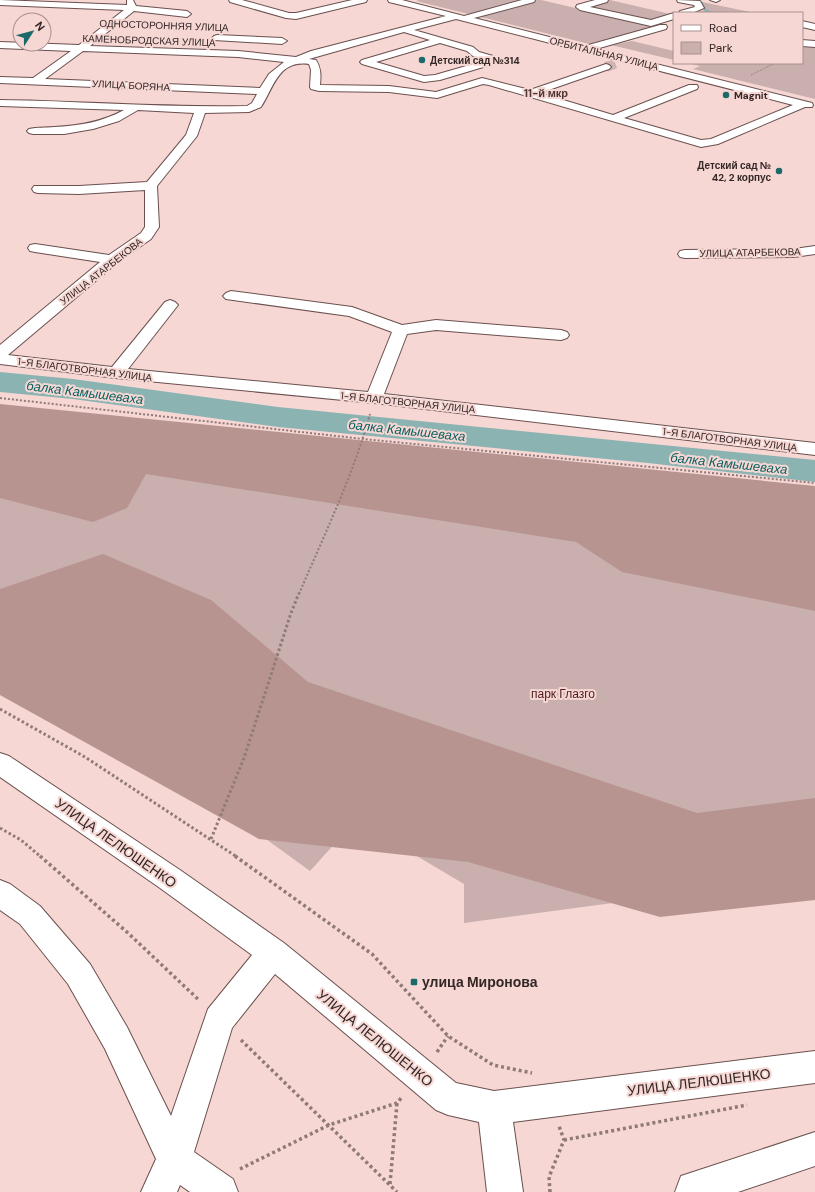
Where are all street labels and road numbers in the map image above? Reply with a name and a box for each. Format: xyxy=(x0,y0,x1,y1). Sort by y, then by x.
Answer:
street label: ОДНОСТОРОННЯЯ УЛИЦА xyxy=(99,17,229,34)
street label: КАМЕНОБРОДСКАЯ УЛИЦА xyxy=(82,32,216,49)
street label: ОРБИТАЛЬНАЯ УЛИЦА xyxy=(548,34,660,73)
street label: УЛИЦА БОРЯНА xyxy=(92,77,171,94)
street label: УЛИЦА АТАРБЕКОВА xyxy=(57,235,145,308)
street label: УЛИЦА АТАРБЕКОВА xyxy=(699,245,801,260)
street label: 1-Я БЛАГОТВОРНАЯ УЛИЦА xyxy=(17,355,153,384)
street label: 1-Я БЛАГОТВОРНАЯ УЛИЦА xyxy=(340,389,476,416)
street label: 1-Я БЛАГОТВОРНАЯ УЛИЦА xyxy=(662,425,798,454)
street label: УЛИЦА ЛЕЛЮШЕНКО xyxy=(52,794,180,892)
street label: УЛИЦА ЛЕЛЮШЕНКО xyxy=(313,986,437,1090)
street label: УЛИЦА ЛЕЛЮШЕНКО xyxy=(626,1064,772,1100)

